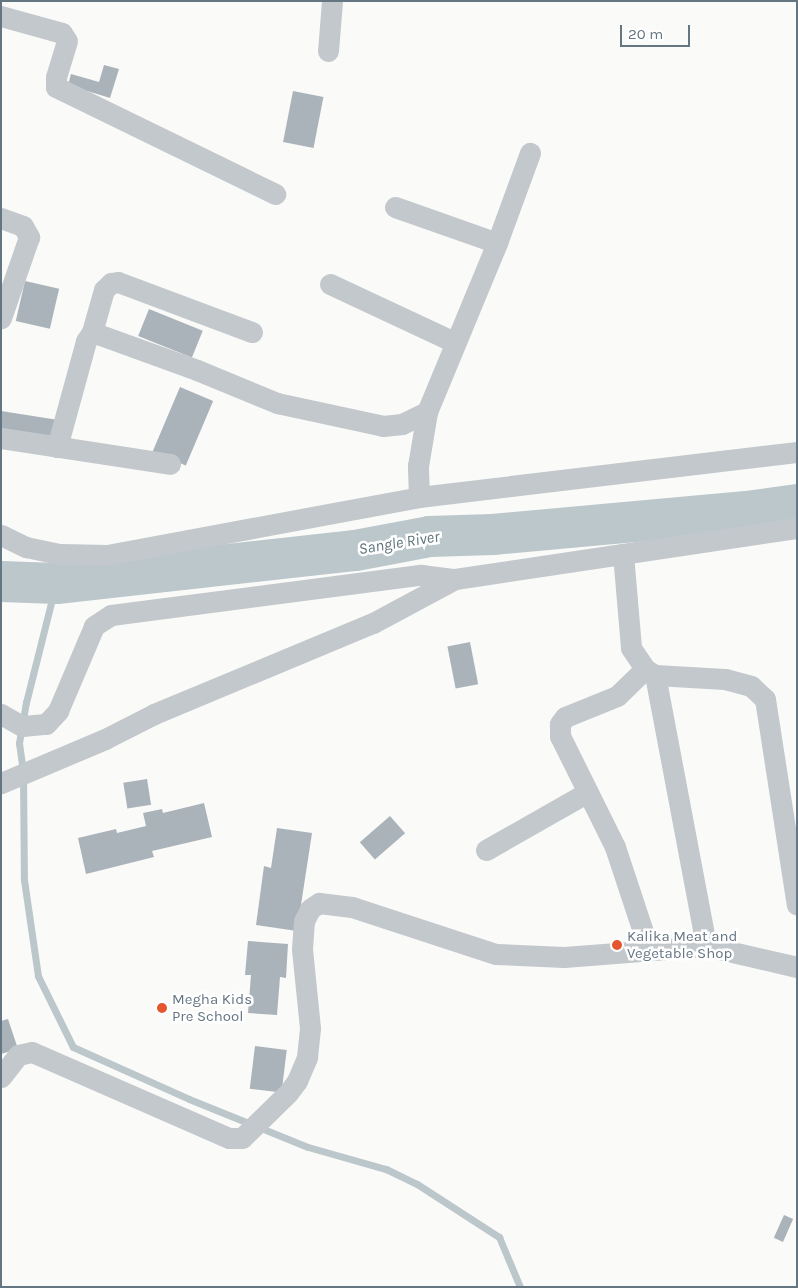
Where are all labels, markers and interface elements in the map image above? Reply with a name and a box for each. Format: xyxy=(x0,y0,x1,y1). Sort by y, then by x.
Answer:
scale bar xyxy=(623,15,693,47)
text: 20 m xyxy=(628,25,663,43)
water label: Sangle River xyxy=(357,527,441,559)
place label: Kalika Meat and Vegetable Shop xyxy=(627,927,737,962)
marker: Kalika Meat and Vegetable Shop xyxy=(611,939,623,951)
place label: Megha Kids Pre School xyxy=(172,990,252,1025)
marker: Megha Kids Pre School xyxy=(156,1002,168,1014)

